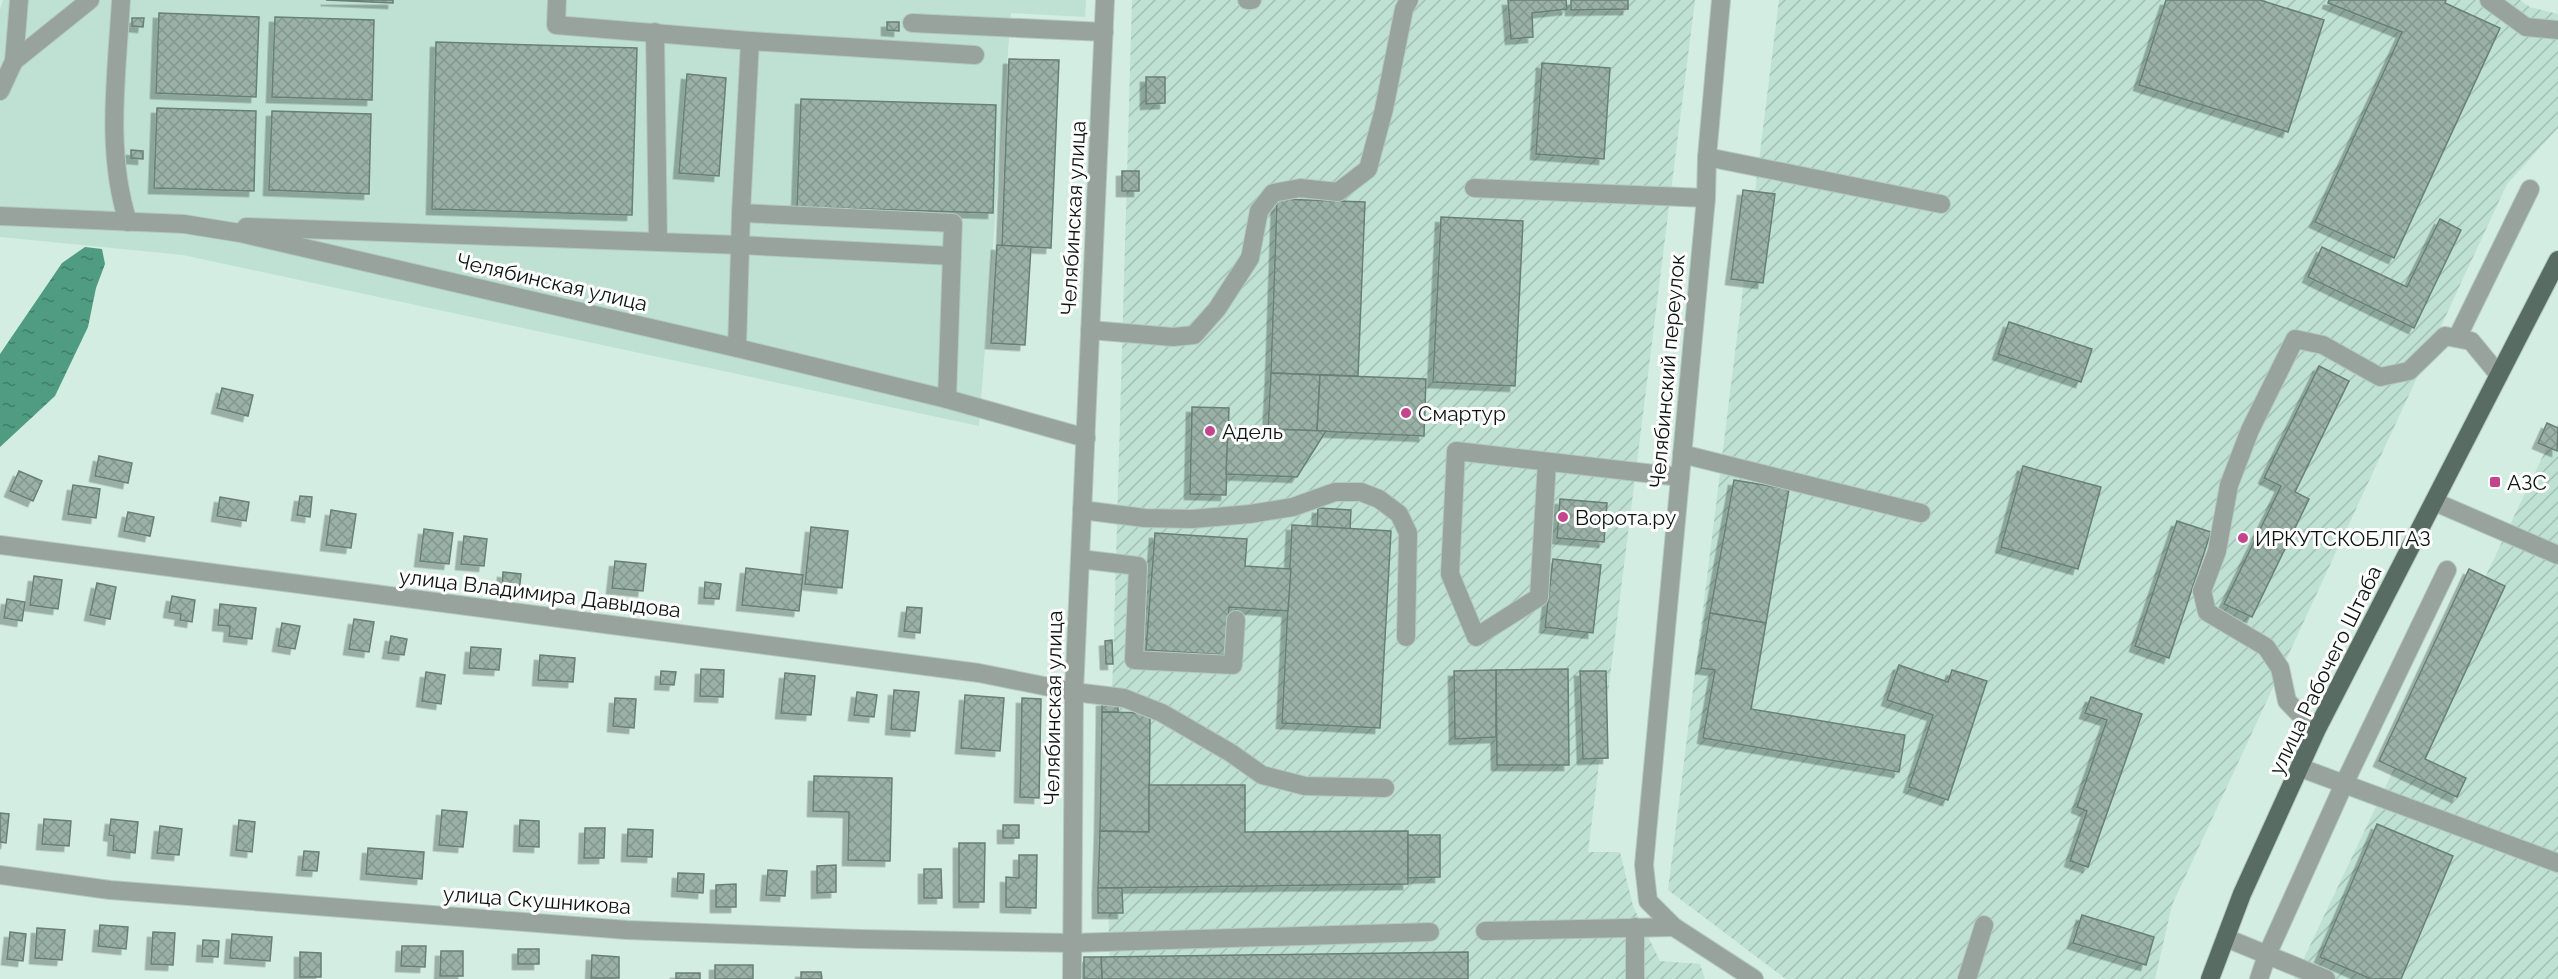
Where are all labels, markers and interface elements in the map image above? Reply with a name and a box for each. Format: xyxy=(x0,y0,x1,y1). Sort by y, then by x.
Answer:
street label: Челябинская улица xyxy=(1055,120,1091,316)
street label: Челябинская улица xyxy=(454,248,650,316)
street label: Челябинский переулок xyxy=(1644,253,1690,489)
place label: Смартур xyxy=(1418,401,1506,426)
marker: Смартур xyxy=(1399,406,1413,420)
place label: Адель xyxy=(1222,419,1283,444)
marker: Адель xyxy=(1203,424,1217,438)
place label: АЗС xyxy=(2507,470,2547,495)
marker: АЗС xyxy=(2488,475,2502,489)
place label: Ворота.ру xyxy=(1575,505,1676,530)
marker: Ворота.ру xyxy=(1556,510,1570,524)
place label: ИРКУТСКОБЛГАЗ xyxy=(2255,526,2431,551)
marker: ИРКУТСКОБЛГАЗ xyxy=(2236,531,2250,545)
street label: улица Рабочего Штаба xyxy=(2263,561,2387,779)
street label: улица Владимира Давыдова xyxy=(398,563,682,623)
street label: Челябинская улица xyxy=(1039,610,1067,806)
street label: улица Скушникова xyxy=(442,881,632,919)

